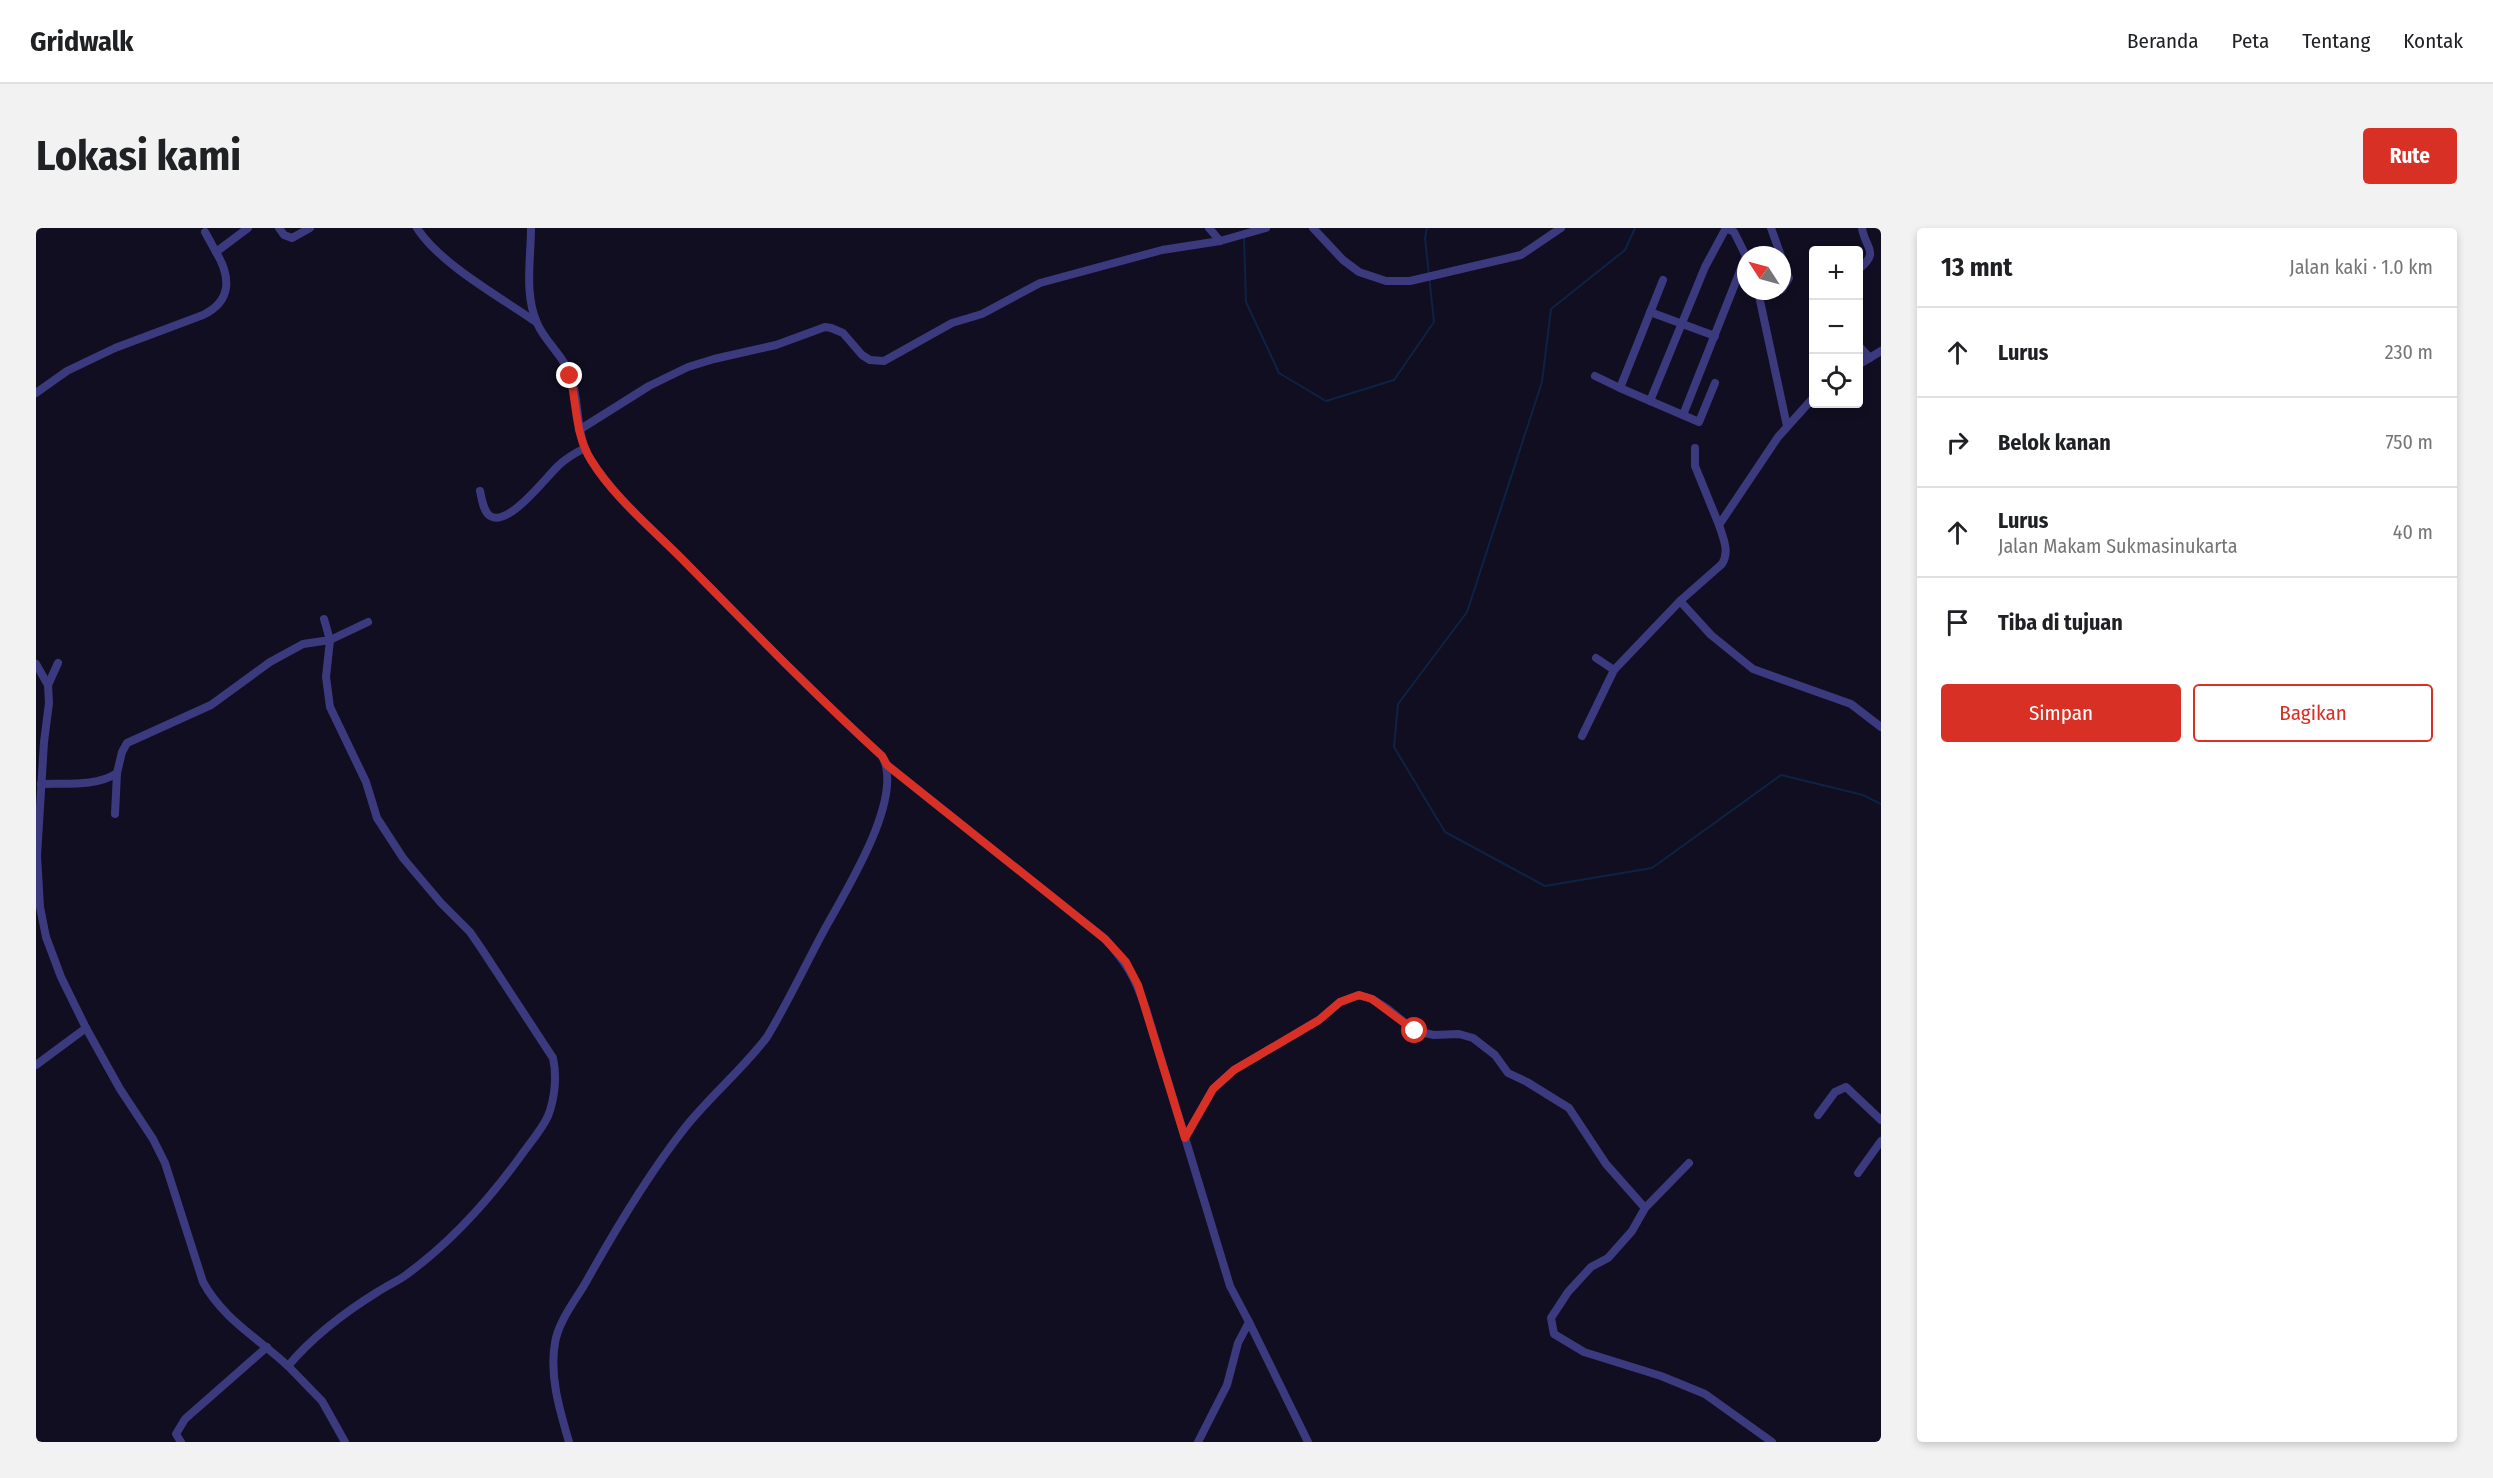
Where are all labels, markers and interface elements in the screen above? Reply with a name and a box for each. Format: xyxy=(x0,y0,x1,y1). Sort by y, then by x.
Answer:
text: Gridwalk xyxy=(30,25,134,58)
text: Beranda xyxy=(2127,28,2199,54)
text: Peta xyxy=(2232,28,2269,54)
text: Tentang xyxy=(2302,28,2370,54)
text: Kontak xyxy=(2403,28,2463,54)
button: Rute xyxy=(2363,128,2457,184)
text: Lokasi kami xyxy=(36,131,241,181)
north arrow xyxy=(1737,246,1791,300)
map controls xyxy=(1809,246,1863,408)
button: + xyxy=(1809,246,1863,300)
text: 13 mnt xyxy=(1941,252,2012,283)
text: Jalan kaki · 1.0 km xyxy=(2289,255,2433,279)
button: − xyxy=(1809,300,1863,354)
icon: ahead xyxy=(1941,336,1974,369)
text: Lurus xyxy=(1998,339,2048,366)
text: 230 m xyxy=(2385,340,2433,364)
button: locate xyxy=(1809,354,1863,408)
route end xyxy=(556,362,582,388)
icon: right xyxy=(1941,426,1974,459)
text: Belok kanan xyxy=(1998,429,2111,456)
text: 750 m xyxy=(2386,430,2433,454)
text: Lurus xyxy=(1998,507,2048,534)
icon: ahead xyxy=(1941,516,1974,549)
text: 40 m xyxy=(2393,520,2433,544)
text: Jalan Makam Sukmasinukarta xyxy=(1998,534,2238,558)
icon: arrive xyxy=(1941,606,1974,639)
text: Tiba di tujuan xyxy=(1998,609,2123,636)
button: Simpan xyxy=(1941,684,2181,742)
button: Bagikan xyxy=(2193,684,2433,742)
route start xyxy=(1401,1017,1427,1043)

